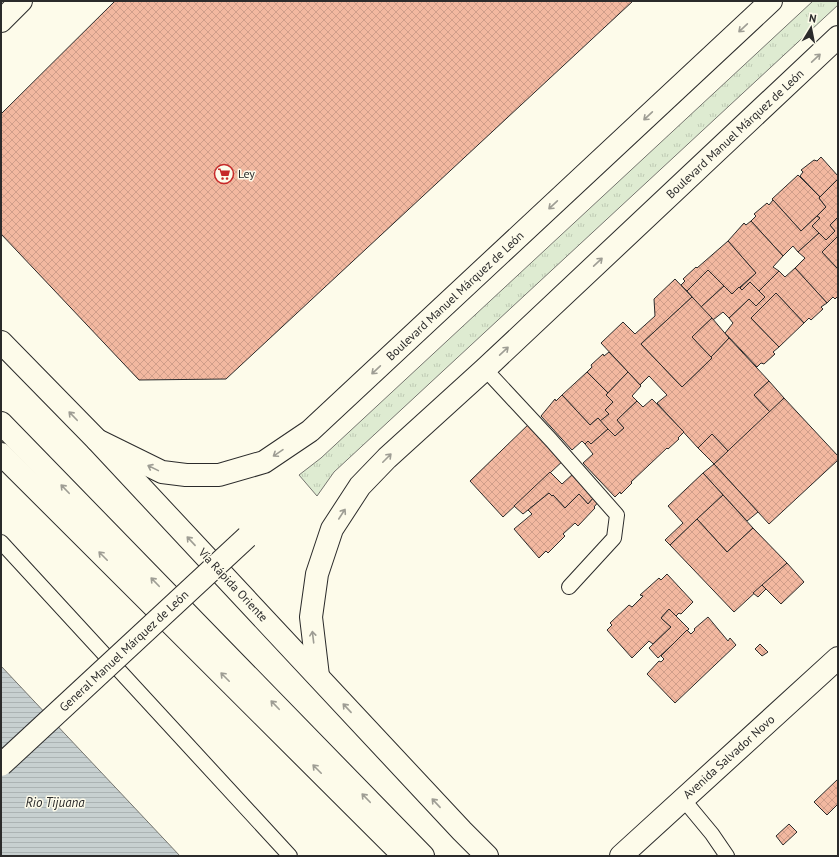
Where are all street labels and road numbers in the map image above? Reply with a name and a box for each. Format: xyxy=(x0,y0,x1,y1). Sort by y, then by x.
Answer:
street label: Boulevard Manuel Márquez de León xyxy=(663,66,807,201)
street label: Boulevard Manuel Márquez de León xyxy=(383,228,527,363)
street label: Vía Rápida Oriente xyxy=(195,544,271,625)
street label: General Manuel Márquez de León xyxy=(56,587,191,714)
street label: Avenida Salvador Novo xyxy=(680,712,778,802)

